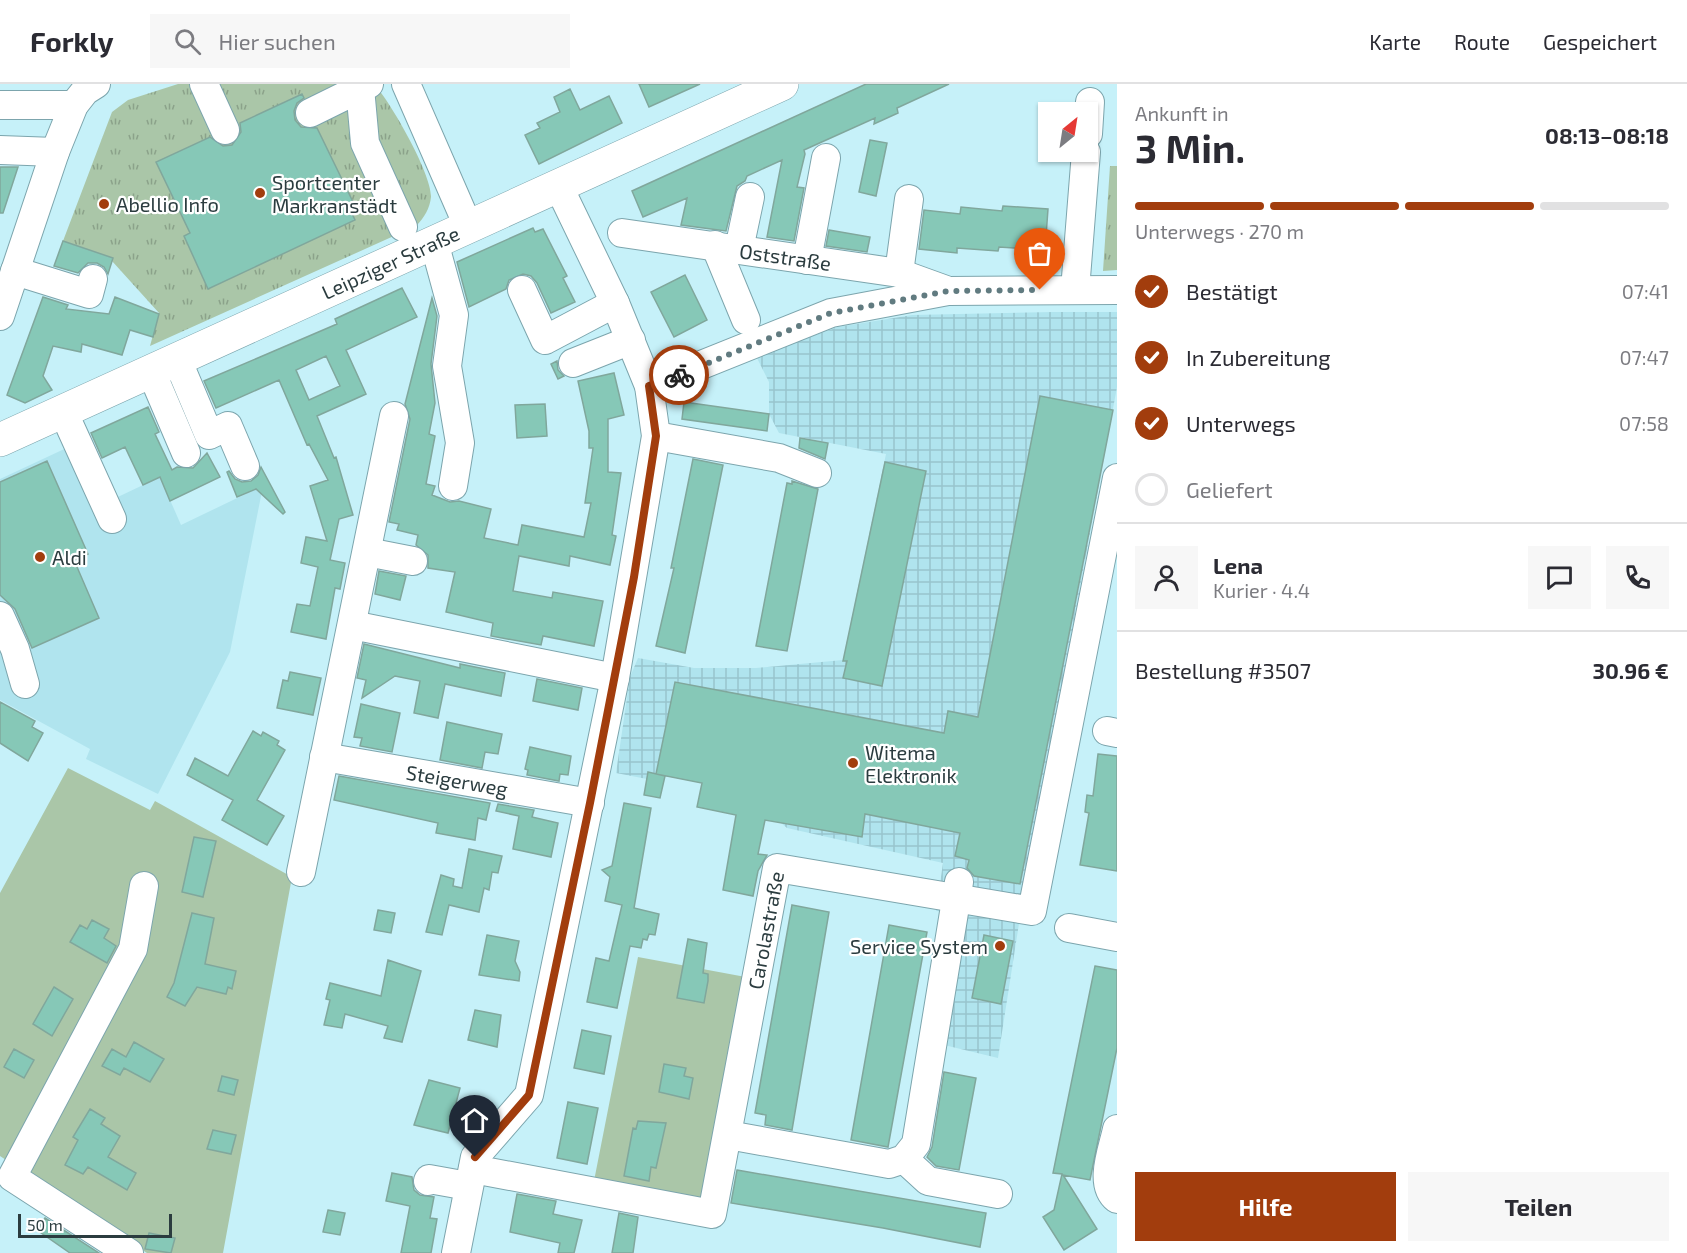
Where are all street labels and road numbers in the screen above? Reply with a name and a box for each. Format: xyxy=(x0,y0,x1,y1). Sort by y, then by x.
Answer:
street label: Leipziger Straße xyxy=(318,221,463,304)
street label: Oststraße xyxy=(738,238,833,275)
street label: Steigerweg xyxy=(404,759,510,801)
street label: Carolastraße xyxy=(742,869,788,991)

